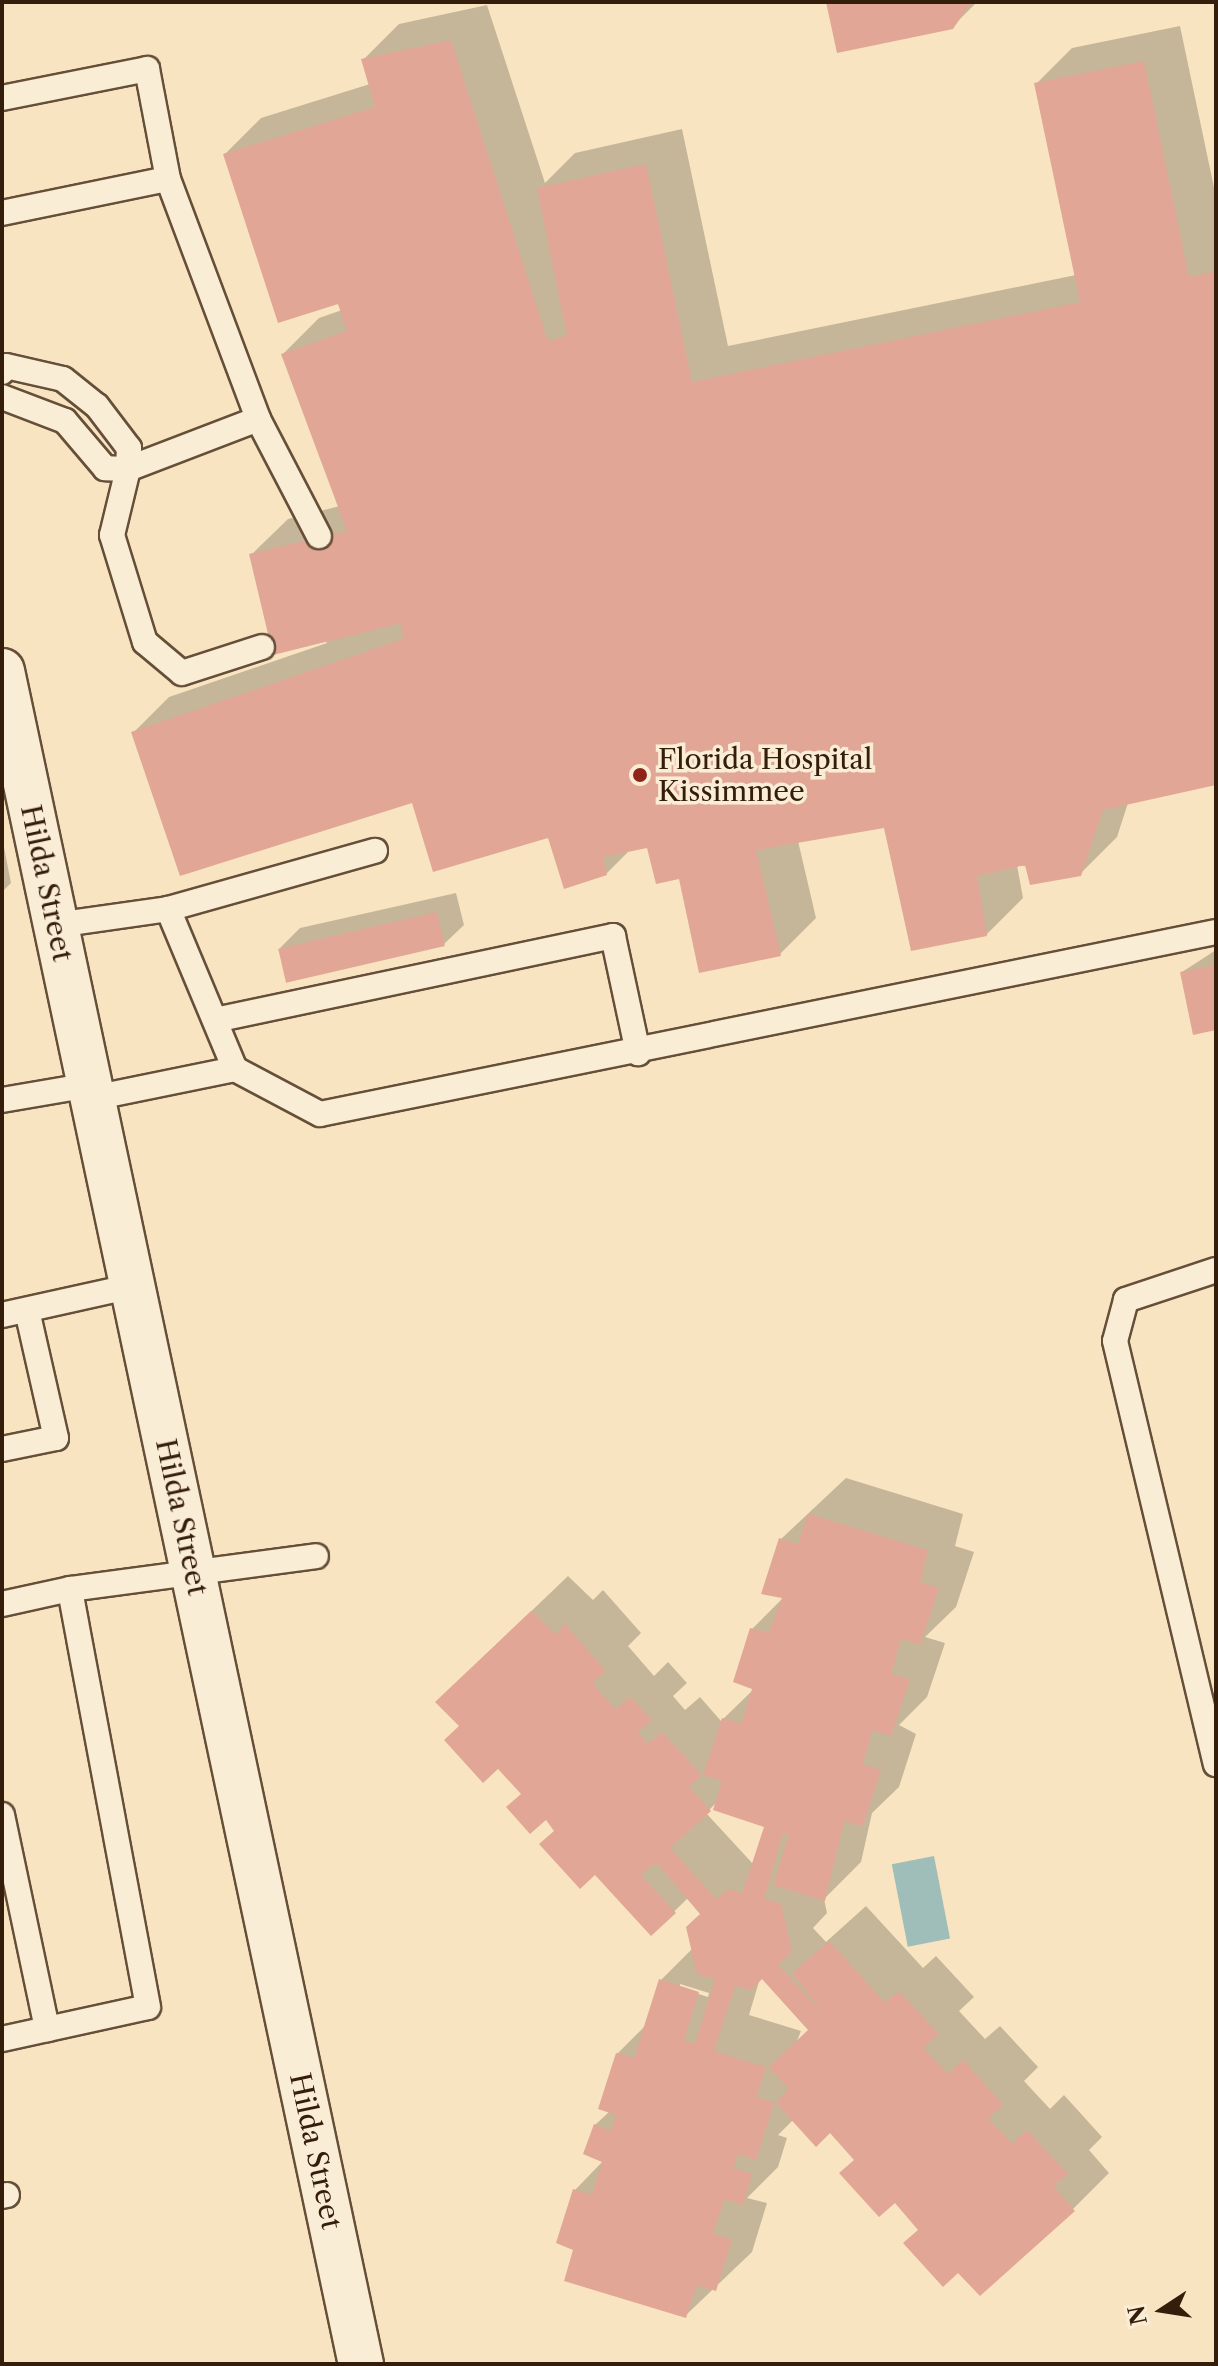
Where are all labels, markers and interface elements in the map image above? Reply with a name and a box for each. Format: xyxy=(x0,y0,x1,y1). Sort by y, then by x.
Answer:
place label: Florida Hospital Kissimmee xyxy=(658,742,873,808)
marker: Florida Hospital Kissimmee xyxy=(629,764,651,786)
street label: Hilda Street xyxy=(14,802,80,964)
street label: Hilda Street xyxy=(149,1436,215,1598)
street label: Hilda Street xyxy=(283,2070,349,2232)
north arrow xyxy=(1122,2270,1202,2350)
text: N xyxy=(1123,2303,1153,2327)

